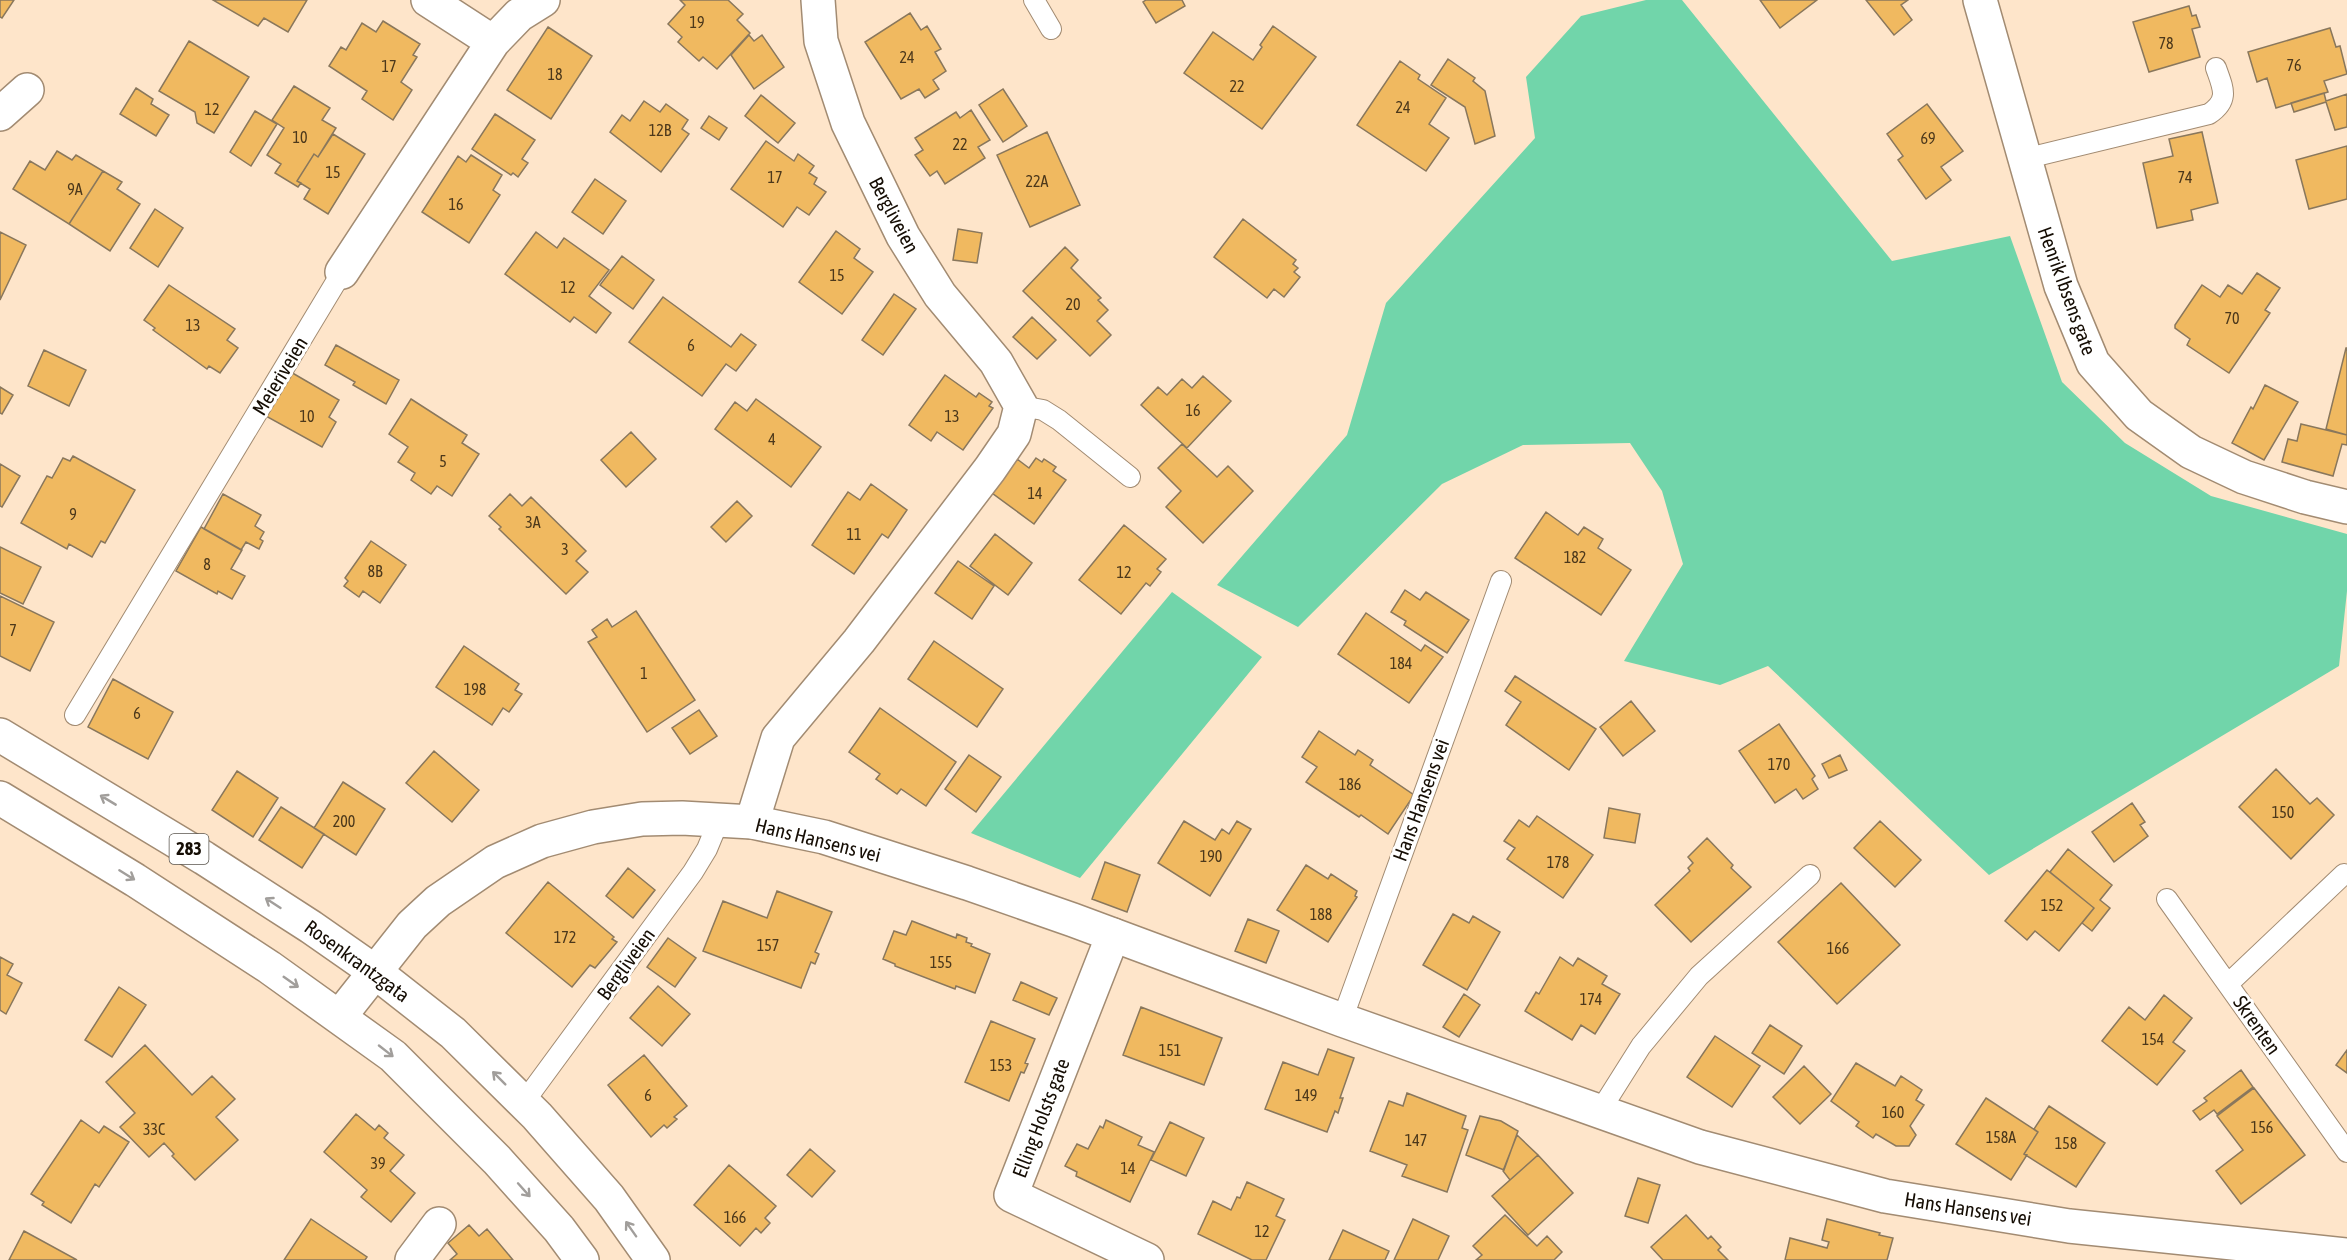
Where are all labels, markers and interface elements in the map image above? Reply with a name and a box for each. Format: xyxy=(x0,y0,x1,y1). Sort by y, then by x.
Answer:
house number: 19 xyxy=(689,13,705,31)
house number: 78 xyxy=(2158,34,2174,52)
house number: 24 xyxy=(899,48,915,66)
house number: 76 xyxy=(2286,56,2302,74)
house number: 17 xyxy=(381,57,397,75)
house number: 18 xyxy=(547,65,563,83)
house number: 22 xyxy=(1229,77,1245,95)
house number: 24 xyxy=(1395,98,1411,116)
house number: 12 xyxy=(204,100,220,118)
house number: 12B xyxy=(649,121,672,139)
house number: 10 xyxy=(292,128,308,146)
house number: 69 xyxy=(1920,129,1936,147)
house number: 22 xyxy=(952,135,968,153)
house number: 15 xyxy=(325,163,341,181)
house number: 17 xyxy=(767,168,783,186)
house number: 74 xyxy=(2177,168,2193,186)
house number: 22A xyxy=(1026,172,1049,190)
street label: Bergliveien xyxy=(865,173,924,257)
house number: 9A xyxy=(67,180,83,198)
house number: 16 xyxy=(448,195,464,213)
street label: Henrik Ibsens gate xyxy=(2034,224,2101,358)
house number: 15 xyxy=(829,266,845,284)
house number: 12 xyxy=(560,278,576,296)
house number: 20 xyxy=(1065,295,1081,313)
house number: 70 xyxy=(2224,309,2240,327)
house number: 13 xyxy=(185,316,201,334)
street label: Meieriveien xyxy=(247,332,312,419)
house number: 6 xyxy=(687,336,695,354)
house number: 16 xyxy=(1185,401,1201,419)
house number: 10 xyxy=(299,407,315,425)
house number: 13 xyxy=(944,407,960,425)
house number: 4 xyxy=(768,430,776,448)
house number: 5 xyxy=(439,452,447,470)
house number: 14 xyxy=(1027,484,1043,502)
house number: 9 xyxy=(69,505,77,523)
house number: 3A xyxy=(525,513,541,531)
house number: 11 xyxy=(846,525,862,543)
house number: 3 xyxy=(561,540,569,558)
house number: 182 xyxy=(1564,548,1586,566)
house number: 8 xyxy=(203,555,211,573)
house number: 8B xyxy=(367,562,383,580)
house number: 12 xyxy=(1116,563,1132,581)
house number: 7 xyxy=(9,621,17,639)
house number: 184 xyxy=(1390,654,1412,672)
house number: 1 xyxy=(640,664,648,682)
house number: 198 xyxy=(464,680,486,698)
house number: 6 xyxy=(133,704,141,722)
street label: Hans Hansens vei xyxy=(1388,736,1453,864)
house number: 170 xyxy=(1768,755,1790,773)
house number: 186 xyxy=(1339,775,1361,793)
one-way arrow xyxy=(100,793,117,805)
house number: 150 xyxy=(2272,803,2294,821)
house number: 200 xyxy=(333,812,355,830)
street label: Hans Hansens vei xyxy=(753,813,883,866)
road number: 283 xyxy=(170,834,208,864)
house number: 190 xyxy=(1200,847,1222,865)
house number: 178 xyxy=(1547,853,1569,871)
one-way arrow xyxy=(118,870,135,882)
house number: 152 xyxy=(2041,896,2063,914)
one-way arrow xyxy=(266,897,282,909)
house number: 188 xyxy=(1310,905,1332,923)
street label: Rosenkrantzgata xyxy=(300,915,414,1006)
street label: Bergliveien xyxy=(592,923,659,1004)
house number: 172 xyxy=(554,928,576,946)
house number: 157 xyxy=(757,936,779,954)
house number: 166 xyxy=(1827,939,1849,957)
house number: 155 xyxy=(930,953,952,971)
one-way arrow xyxy=(282,976,298,988)
house number: 174 xyxy=(1580,990,1602,1008)
street label: Skrenten xyxy=(2229,991,2286,1058)
house number: 154 xyxy=(2142,1030,2164,1048)
house number: 151 xyxy=(1159,1041,1181,1059)
one-way arrow xyxy=(378,1045,394,1058)
street label: Elling Holsts gate xyxy=(1007,1055,1074,1181)
house number: 153 xyxy=(990,1056,1012,1074)
one-way arrow xyxy=(492,1070,507,1085)
house number: 6 xyxy=(644,1086,652,1104)
house number: 149 xyxy=(1295,1086,1317,1104)
house number: 160 xyxy=(1882,1103,1904,1121)
house number: 156 xyxy=(2251,1118,2273,1136)
house number: 33C xyxy=(143,1120,165,1138)
house number: 158A xyxy=(1986,1128,2016,1146)
house number: 147 xyxy=(1405,1131,1427,1149)
house number: 158 xyxy=(2055,1134,2077,1152)
house number: 39 xyxy=(370,1154,386,1172)
house number: 14 xyxy=(1120,1159,1136,1177)
one-way arrow xyxy=(517,1182,531,1197)
street label: Hans Hansens vei xyxy=(1903,1187,2033,1230)
house number: 166 xyxy=(724,1208,746,1226)
one-way arrow xyxy=(625,1222,637,1238)
house number: 12 xyxy=(1254,1222,1270,1240)

